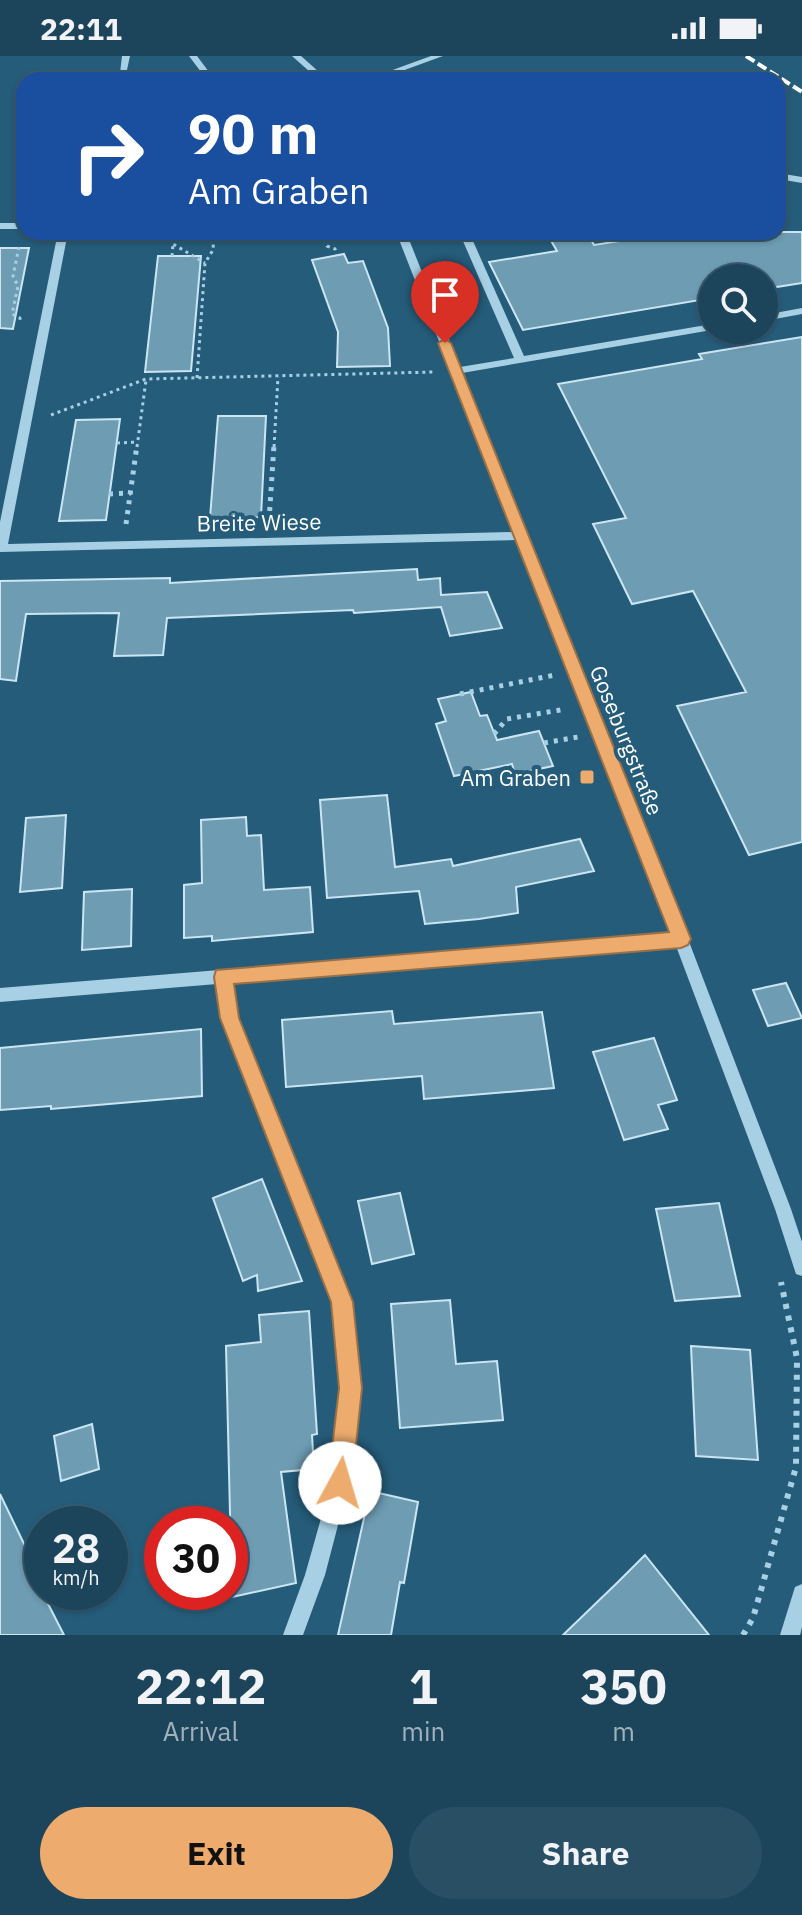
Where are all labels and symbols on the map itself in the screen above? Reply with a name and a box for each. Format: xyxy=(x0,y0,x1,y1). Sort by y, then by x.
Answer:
pin xyxy=(411,261,479,343)
street label: Breite Wiese xyxy=(196,506,322,538)
street label: Goseburgstraße xyxy=(584,661,670,819)
place label: Am Graben xyxy=(460,763,571,792)
marker: Am Graben xyxy=(578,768,596,786)
position arrow xyxy=(298,1441,382,1525)
speed limit sign: 30 xyxy=(144,1506,248,1610)

